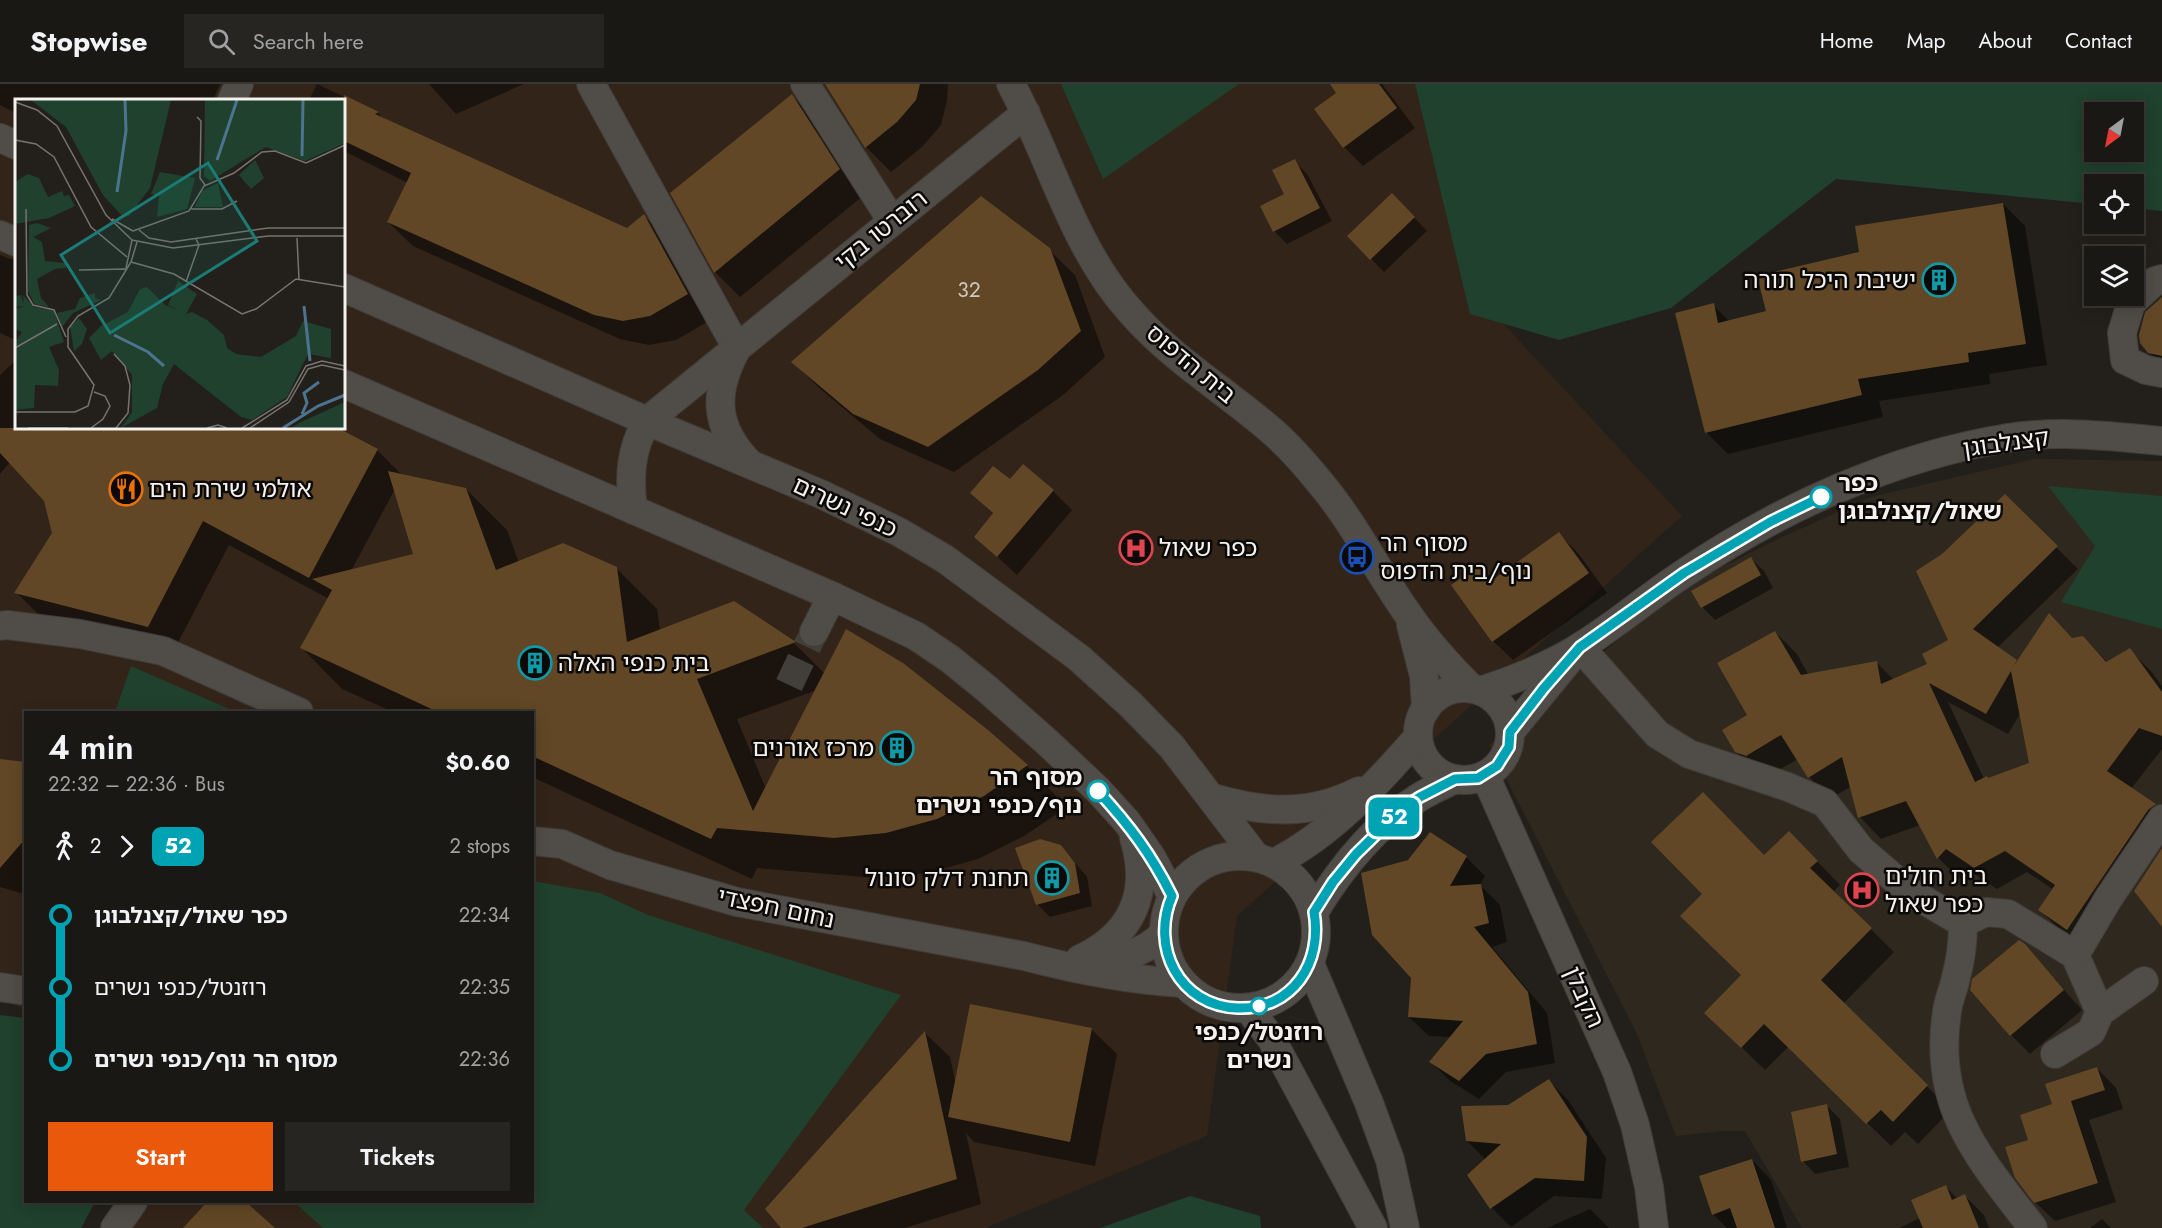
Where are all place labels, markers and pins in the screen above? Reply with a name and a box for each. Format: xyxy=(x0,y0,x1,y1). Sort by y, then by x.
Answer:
place label: ישיבת היכל תורה xyxy=(1743,262,1916,297)
building icon: ישיבת היכל תורה xyxy=(1921,262,1957,298)
place label: כפר שאול/קצנלבוגן xyxy=(1838,465,2002,528)
restaurant icon: אולמי שירת הים xyxy=(108,471,144,507)
place label: אולמי שירת הים xyxy=(149,471,312,506)
marker: כפר שאול/קצנלבוגן xyxy=(1810,486,1832,508)
place label: מסוף הר נוף/בית הדפוס xyxy=(1380,525,1532,588)
hospital icon: כפר שאול xyxy=(1118,530,1154,566)
place label: כפר שאול xyxy=(1159,530,1257,565)
bus stop icon: מסוף הר נוף/בית הדפוס xyxy=(1339,539,1375,575)
building icon: בית כנפי האלה xyxy=(517,645,553,681)
place label: בית כנפי האלה xyxy=(558,645,710,680)
place label: מרכז אורנים xyxy=(752,730,874,765)
building icon: מרכז אורנים xyxy=(879,730,915,766)
place label: מסוף הר נוף/כנפי נשרים xyxy=(916,759,1082,822)
marker: מסוף הר נוף/כנפי נשרים xyxy=(1087,780,1109,802)
place label: בית חולים כפר שאול xyxy=(1885,858,1987,921)
place label: תחנת דלק סונול xyxy=(865,860,1029,895)
building icon: תחנת דלק סונול xyxy=(1034,860,1070,896)
hospital icon: בית חולים כפר שאול xyxy=(1844,872,1880,908)
marker: רוזנטל/כנפי נשרים xyxy=(1250,997,1268,1015)
place label: רוזנטל/כנפי נשרים xyxy=(1195,1014,1323,1077)

